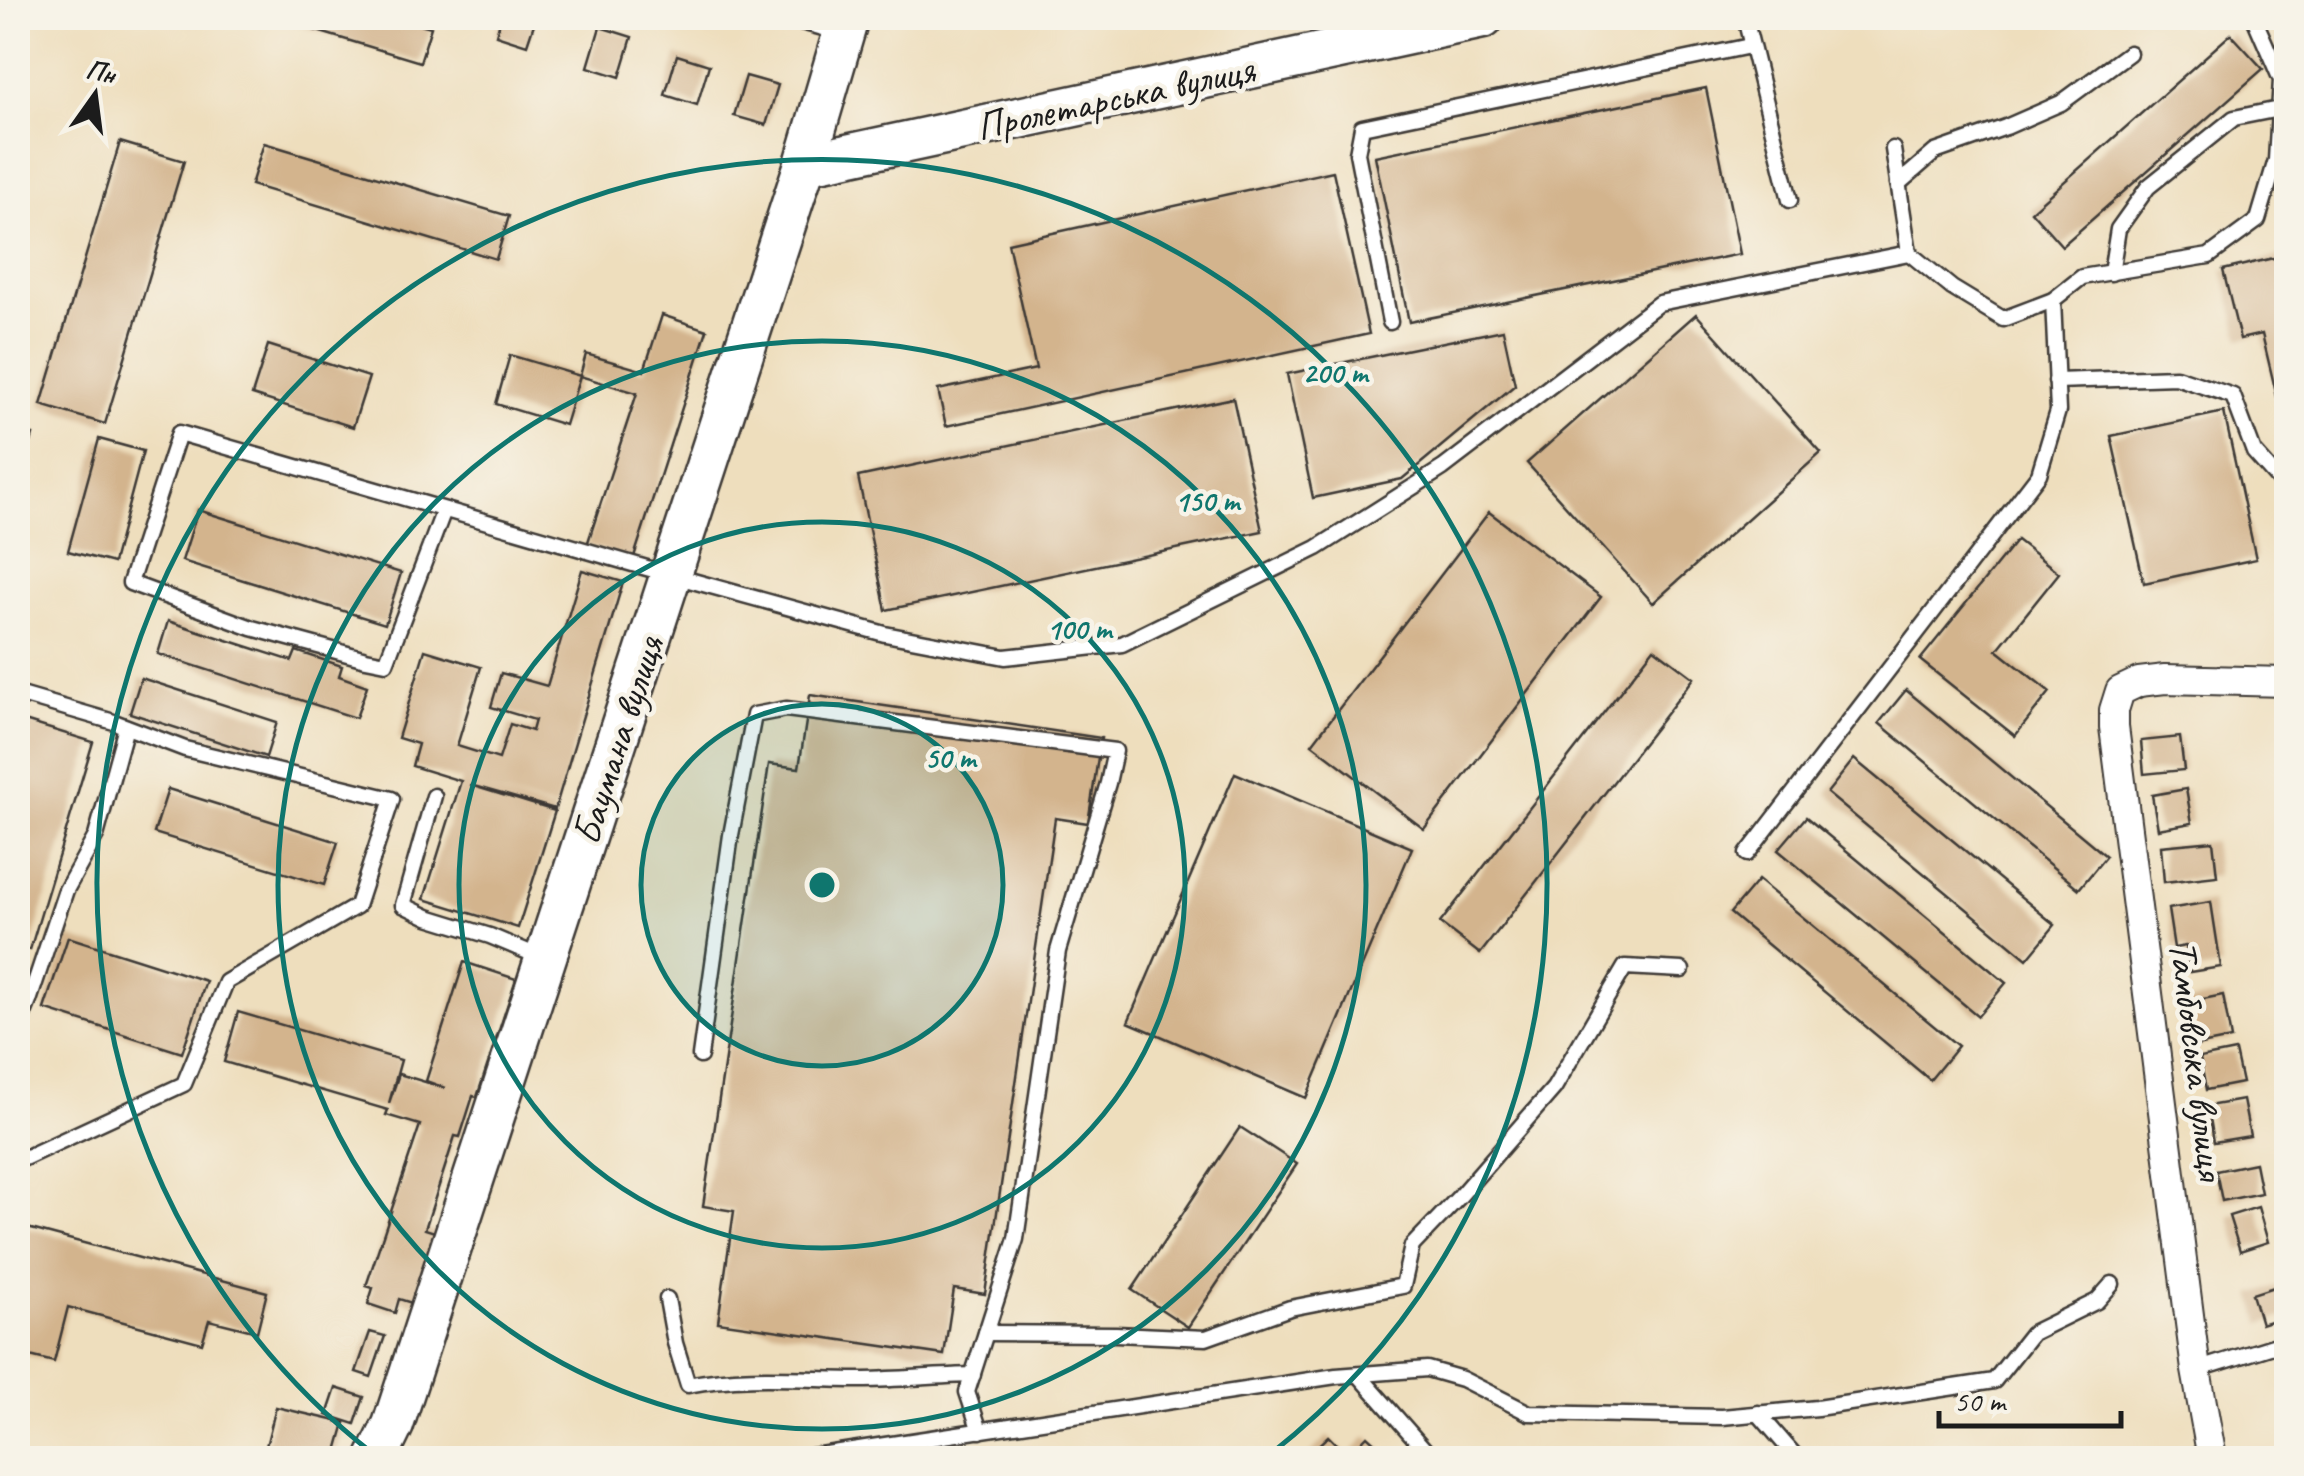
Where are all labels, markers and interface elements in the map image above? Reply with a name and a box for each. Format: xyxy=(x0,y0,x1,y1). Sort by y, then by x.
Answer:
street label: Пролетарська вулиця xyxy=(972,44,1260,152)
north arrow xyxy=(45,45,145,145)
text: Пн xyxy=(82,51,121,92)
text: 200 m xyxy=(1303,354,1370,392)
text: 150 m xyxy=(1175,482,1242,520)
text: 100 m xyxy=(1047,610,1114,648)
street label: Баумана вулиця xyxy=(561,628,676,851)
text: 50 m xyxy=(925,739,978,777)
centre of rings xyxy=(804,867,840,903)
street label: Тамбовська вулиця xyxy=(2158,938,2237,1186)
scale bar xyxy=(1939,1366,2122,1428)
text: 50 m xyxy=(1954,1382,2007,1420)

